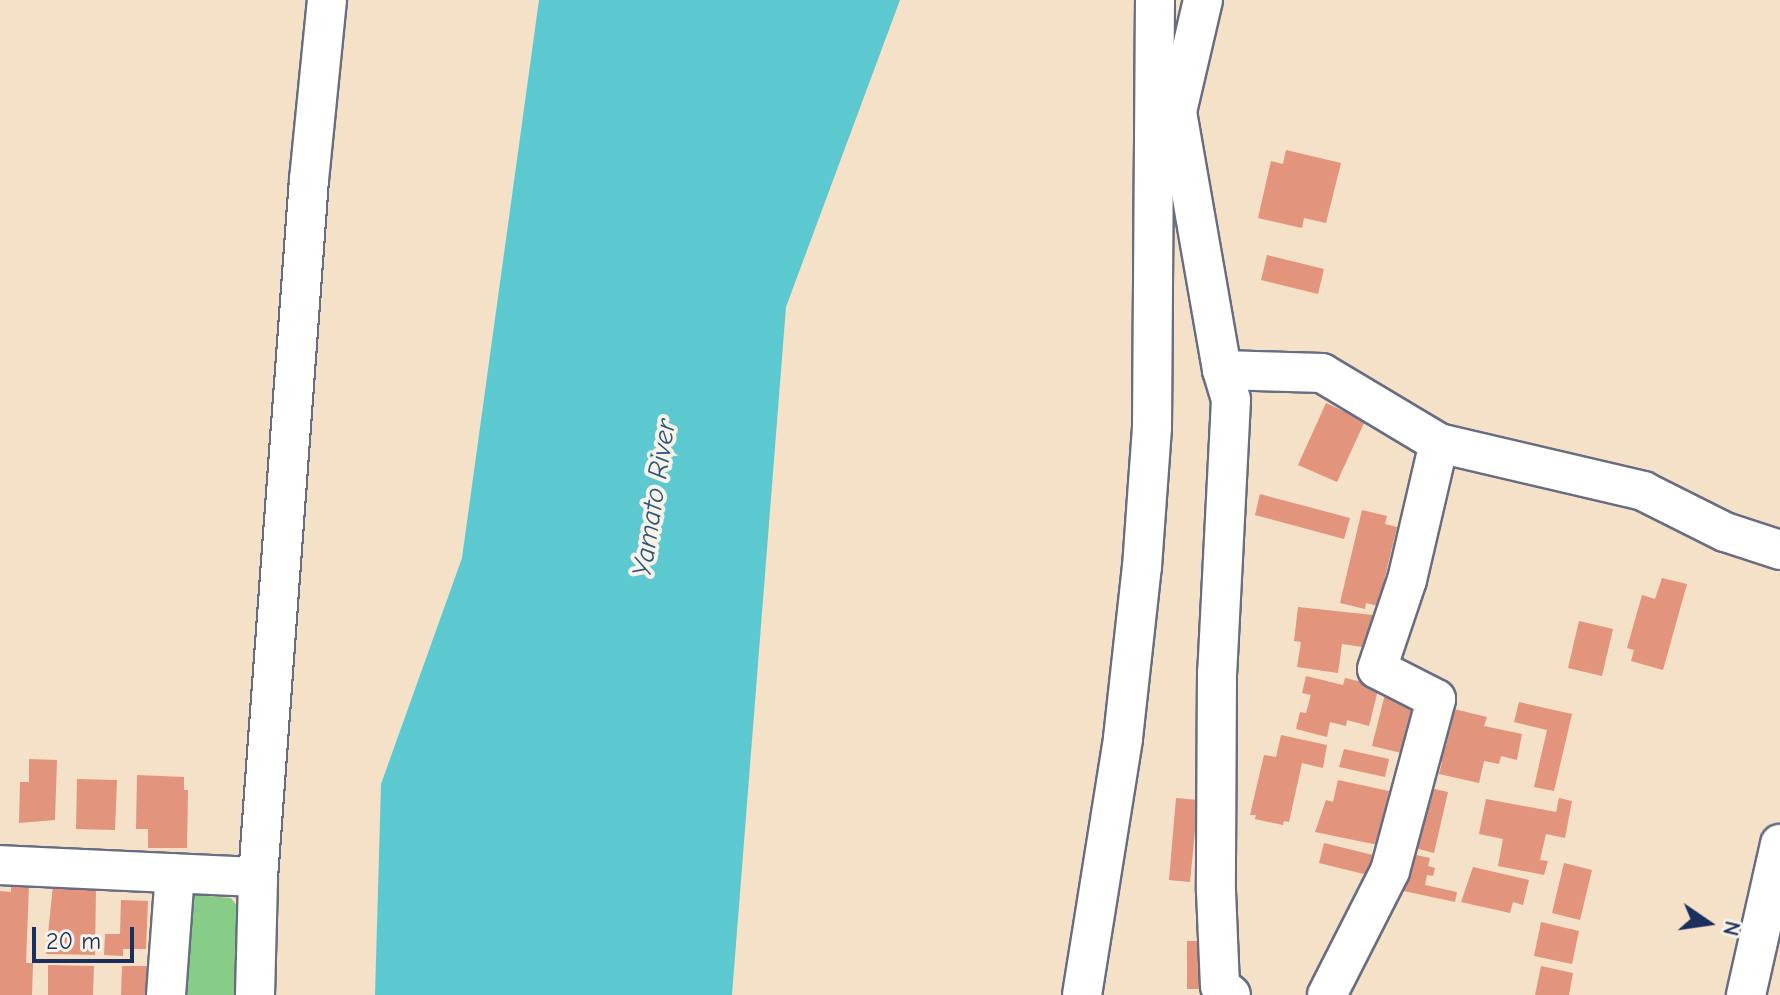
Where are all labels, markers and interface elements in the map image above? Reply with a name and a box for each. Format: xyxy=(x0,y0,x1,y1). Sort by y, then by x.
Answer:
water label: Yamato River xyxy=(625,417,683,579)
north arrow xyxy=(1668,883,1748,963)
scale bar xyxy=(36,911,138,961)
text: N xyxy=(1717,918,1746,938)
text: 20 m xyxy=(46,927,101,955)

